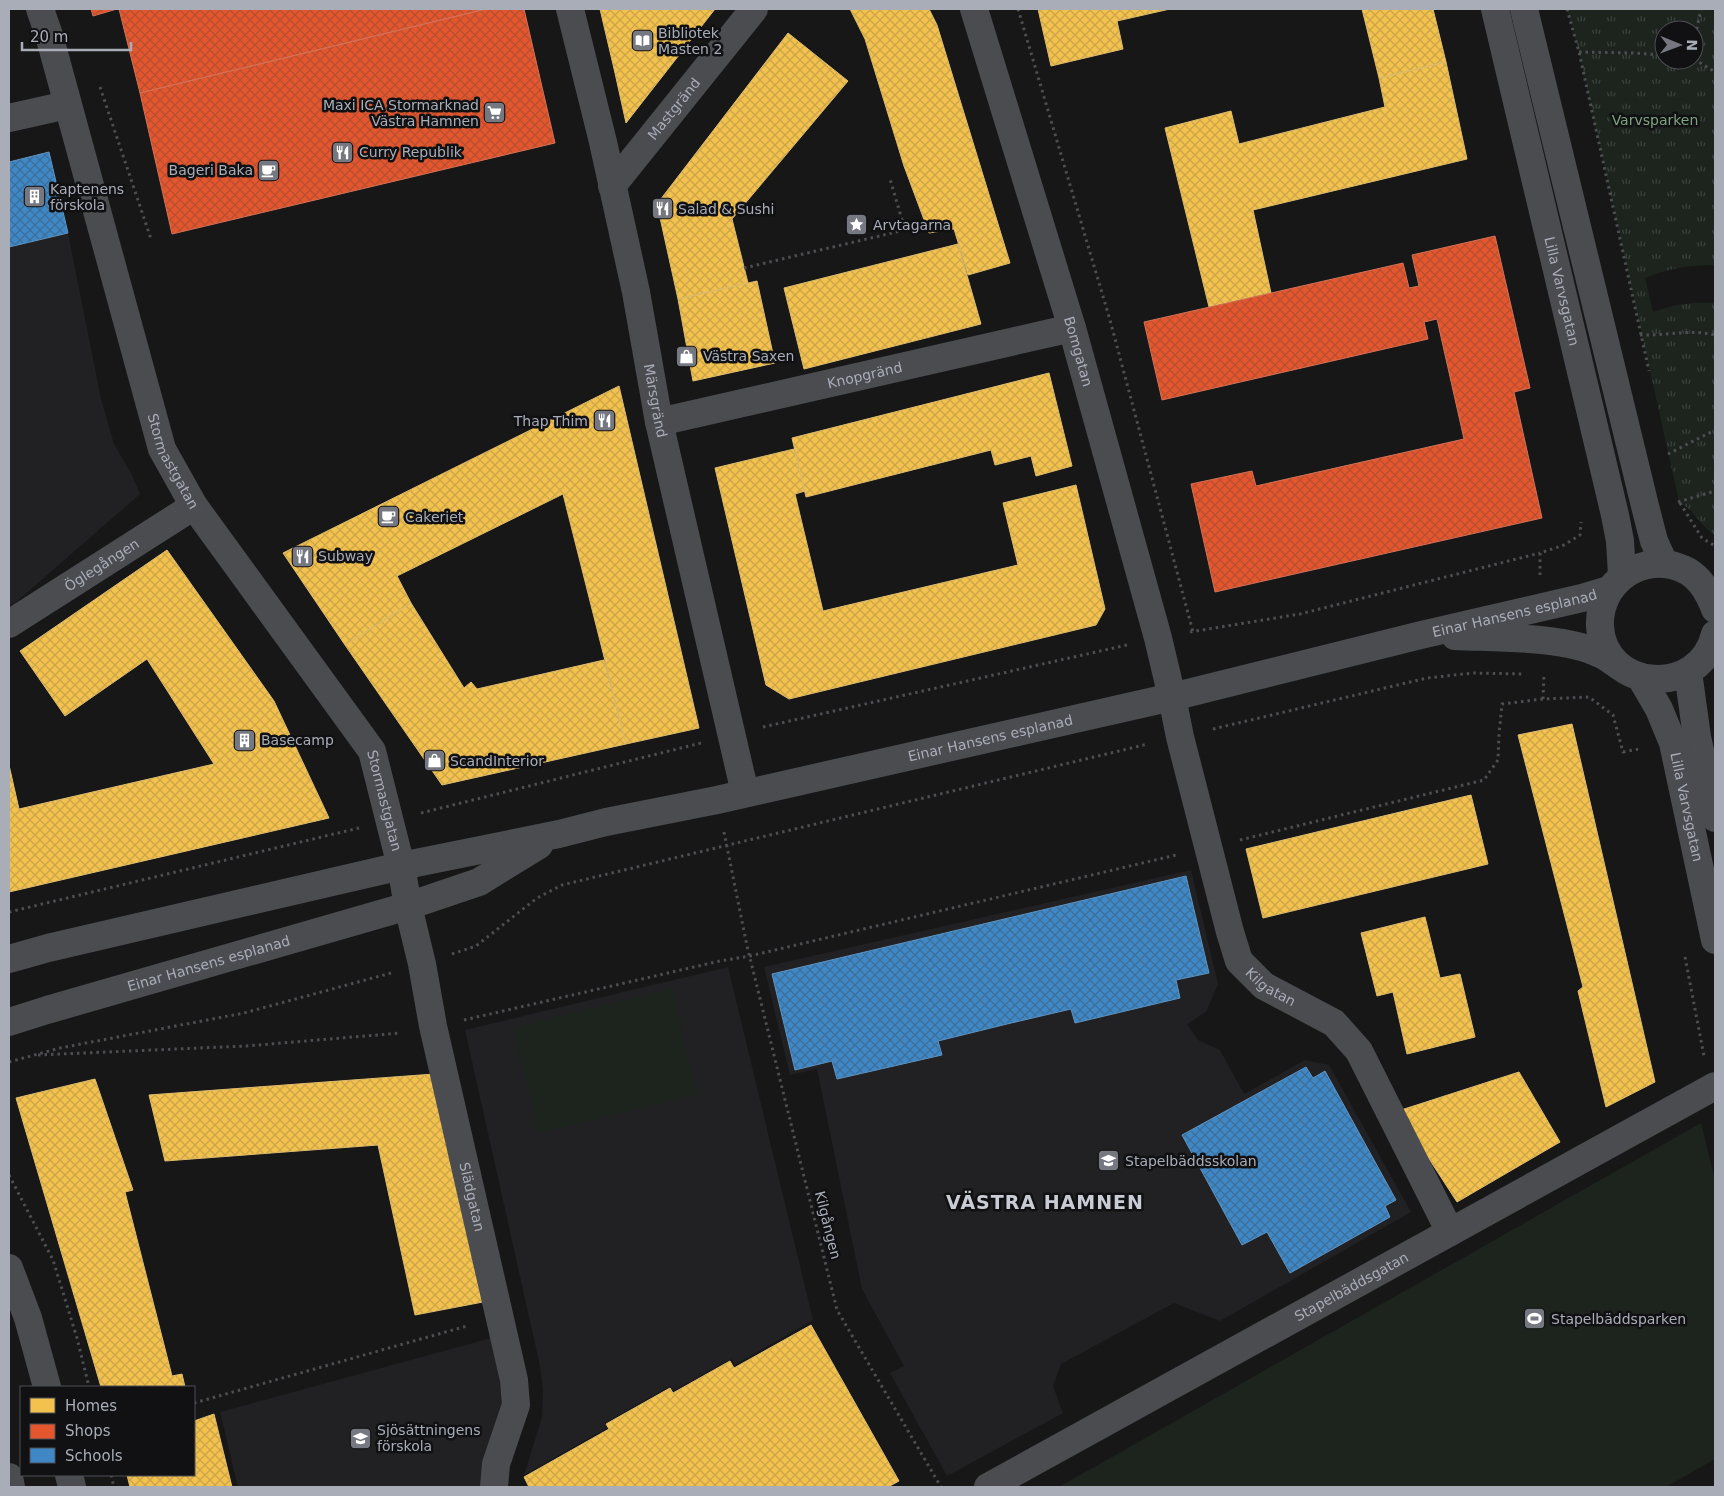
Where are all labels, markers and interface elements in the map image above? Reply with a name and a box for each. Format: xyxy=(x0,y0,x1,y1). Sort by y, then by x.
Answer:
scale bar xyxy=(22,20,131,52)
north arrow xyxy=(1654,20,1704,70)
place label: Bibliotek Masten 2 xyxy=(658,25,722,57)
text: 20 m xyxy=(30,28,68,46)
library icon: Bibliotek Masten 2 xyxy=(630,29,654,53)
text: N xyxy=(1684,39,1700,51)
street label: Mastgränd xyxy=(644,75,704,143)
place label: Maxi ICA Stormarknad Västra Hamnen xyxy=(323,97,479,129)
supermarket icon: Maxi ICA Stormarknad Västra Hamnen xyxy=(483,101,507,125)
park label: Varvsparken xyxy=(1612,112,1698,128)
restaurant icon: Curry Republik xyxy=(331,140,355,164)
place label: Curry Republik xyxy=(359,144,463,160)
cafe icon: Bageri Baka xyxy=(257,158,281,182)
place label: Bageri Baka xyxy=(169,162,253,178)
place label: Kaptenens förskola xyxy=(50,181,124,213)
building icon: Kaptenens förskola xyxy=(22,185,46,209)
restaurant icon: Salad & Sushi xyxy=(650,197,674,221)
place label: Salad & Sushi xyxy=(678,201,774,217)
place icon: Arvtagarna xyxy=(845,213,869,237)
place label: Arvtagarna xyxy=(873,217,951,233)
street label: Lilla Varvsgatan xyxy=(1541,235,1583,347)
street label: Bomgatan xyxy=(1061,314,1096,388)
shop icon: Västra Saxen xyxy=(675,344,699,368)
place label: Västra Saxen xyxy=(703,348,794,364)
street label: Knopgränd xyxy=(826,359,904,391)
street label: Märsgränd xyxy=(641,362,670,439)
restaurant icon: Thap Thim xyxy=(592,409,616,433)
street label: Stormastgatan xyxy=(145,412,202,512)
place label: Thap Thim xyxy=(513,413,588,429)
cafe icon: Cakeriet xyxy=(377,505,401,529)
place label: Cakeriet xyxy=(405,509,464,525)
street label: Öglegången xyxy=(61,535,142,594)
restaurant icon: Subway xyxy=(290,544,314,568)
place label: Subway xyxy=(318,548,373,564)
street label: Einar Hansens esplanad xyxy=(1431,586,1599,640)
street label: Einar Hansens esplanad xyxy=(906,712,1074,765)
building icon: Basecamp xyxy=(233,728,257,752)
place label: Basecamp xyxy=(261,732,334,748)
street label: Stormastgatan xyxy=(364,748,405,853)
shop icon: ScandInterior xyxy=(422,749,446,773)
street label: Lilla Varvsgatan xyxy=(1667,751,1706,863)
place label: ScandInterior xyxy=(450,753,544,769)
street label: Einar Hansens esplanad xyxy=(125,932,292,994)
street label: Kilgatan xyxy=(1242,964,1299,1009)
school or university icon: Stapelbäddsskolan xyxy=(1097,1149,1121,1173)
place label: Stapelbäddsskolan xyxy=(1125,1153,1257,1169)
street label: Slädgatan xyxy=(456,1161,488,1233)
street label: Kilgången xyxy=(812,1189,844,1261)
district label: VÄSTRA HAMNEN xyxy=(946,1190,1144,1213)
street label: Stapelbäddsgatan xyxy=(1292,1249,1411,1324)
sports icon: Stapelbäddsparken xyxy=(1523,1307,1547,1331)
place label: Stapelbäddsparken xyxy=(1551,1311,1686,1327)
legend xyxy=(20,1386,195,1476)
text: Homes xyxy=(65,1397,117,1415)
text: Shops xyxy=(65,1422,111,1440)
place label: Sjösättningens förskola xyxy=(377,1422,481,1454)
school or university icon: Sjösättningens förskola xyxy=(349,1426,373,1450)
text: Schools xyxy=(65,1447,123,1465)

